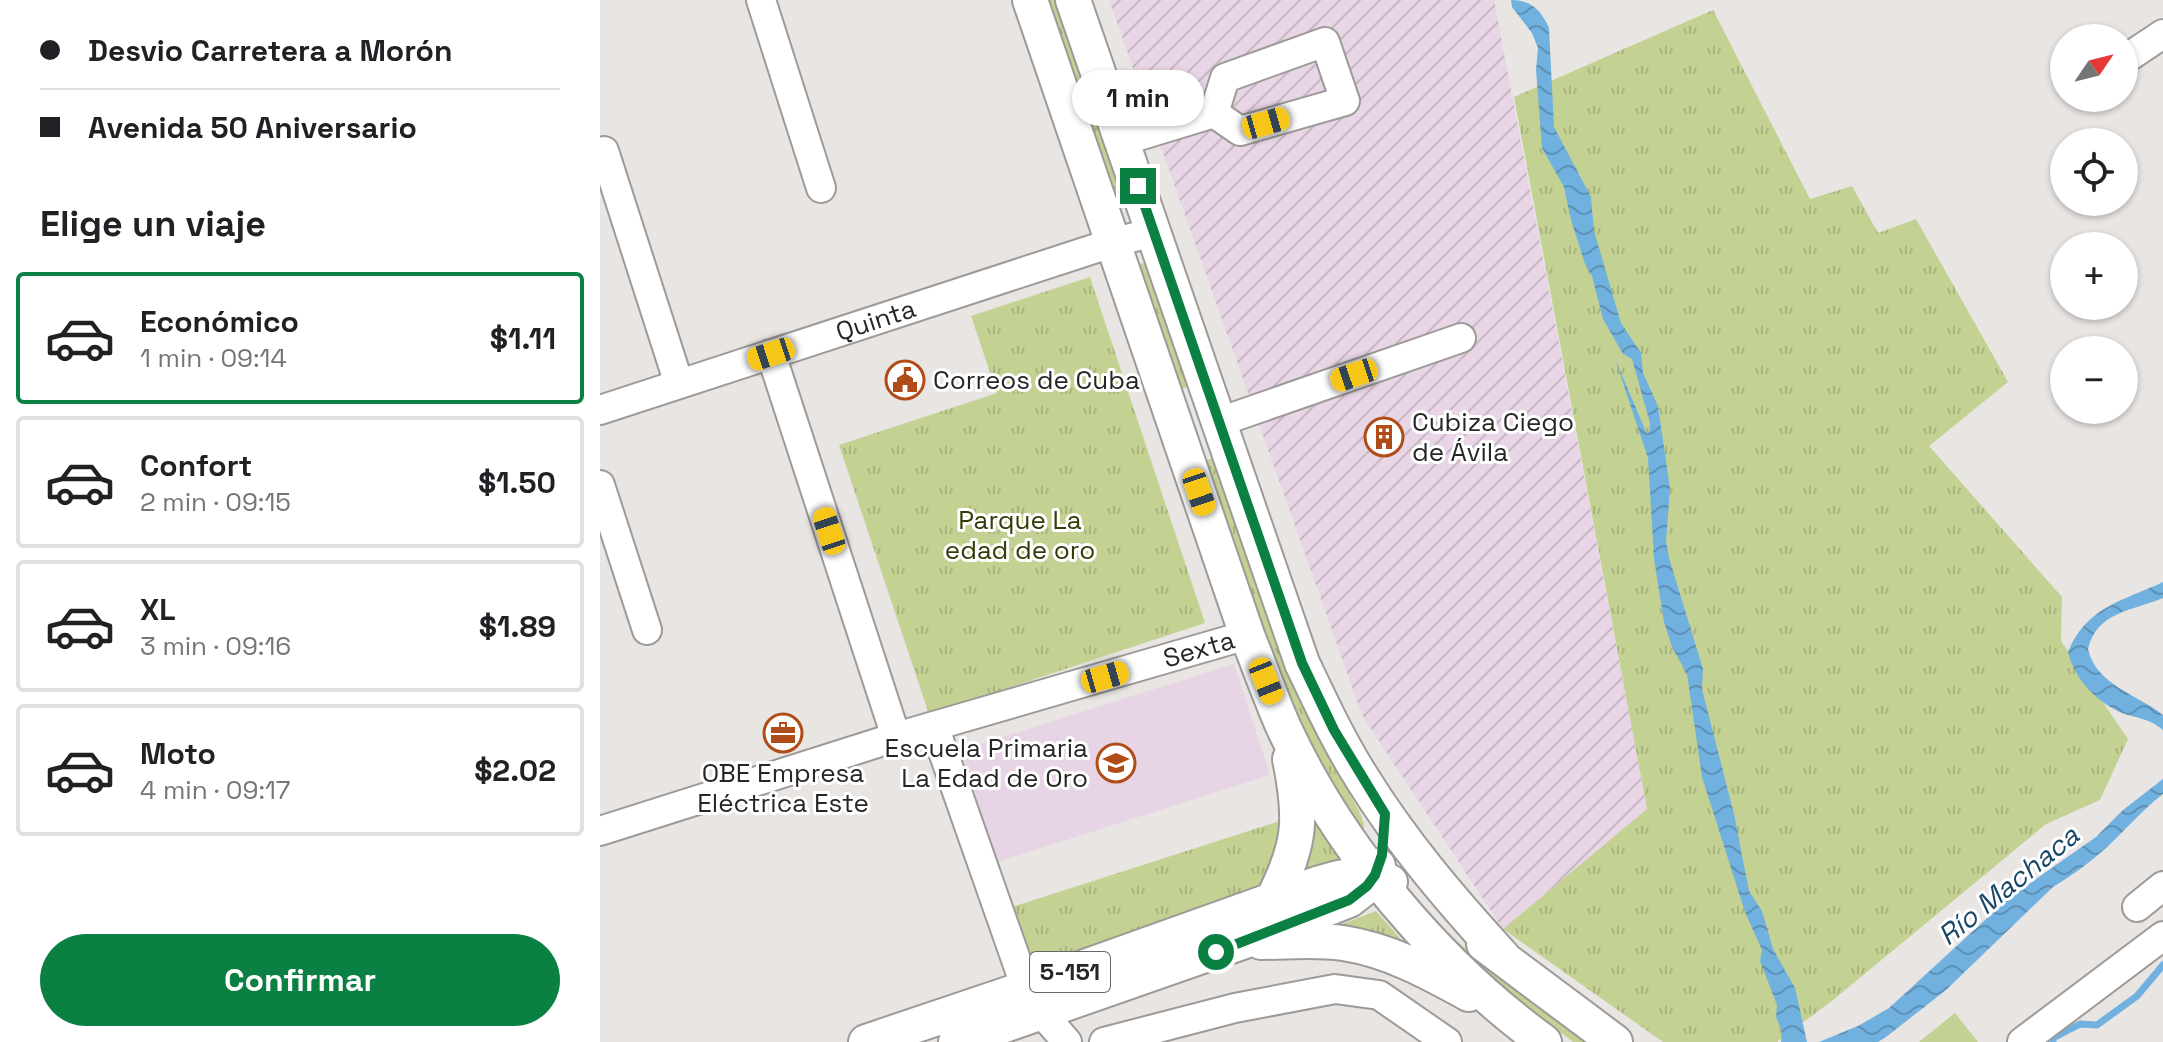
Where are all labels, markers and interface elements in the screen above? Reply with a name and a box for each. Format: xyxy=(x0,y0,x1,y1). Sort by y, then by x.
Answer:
north arrow xyxy=(2050,24,2138,112)
map controls xyxy=(2050,24,2138,424)
text: Desvio Carretera a Morón xyxy=(88,31,452,70)
callout: 1 min xyxy=(1072,70,1204,126)
text: 1 min xyxy=(1106,81,1170,115)
car xyxy=(1240,105,1292,141)
text: Avenida 50 Aniversario xyxy=(88,108,417,147)
button: locate xyxy=(2050,128,2138,216)
route end xyxy=(1120,168,1156,204)
text: Elige un viaje xyxy=(40,201,266,247)
button: + xyxy=(2050,232,2138,320)
street label: Quinta xyxy=(831,291,920,349)
icon: car xyxy=(44,302,116,374)
text: Económico xyxy=(140,302,299,341)
text: $1.11 xyxy=(490,319,556,358)
car xyxy=(744,335,798,373)
button: − xyxy=(2050,336,2138,424)
text: 1 min · 09:14 xyxy=(140,341,287,375)
car xyxy=(1327,356,1381,394)
public building icon: Correos de Cuba xyxy=(884,359,926,401)
place label: Correos de Cuba xyxy=(933,363,1140,397)
place label: Cubiza Ciego de Ávila xyxy=(1412,405,1574,469)
building icon: Cubiza Ciego de Ávila xyxy=(1363,416,1405,458)
icon: car xyxy=(44,446,116,518)
text: Confort xyxy=(140,446,252,485)
text: $1.50 xyxy=(478,463,556,502)
car xyxy=(1180,465,1218,519)
text: 2 min · 09:15 xyxy=(140,485,291,519)
park label: Parque La edad de oro xyxy=(945,503,1095,567)
car xyxy=(810,504,848,558)
icon: car xyxy=(44,590,116,662)
text: XL xyxy=(140,590,176,629)
text: $1.89 xyxy=(479,607,556,646)
street label: Sexta xyxy=(1159,622,1239,675)
text: 3 min · 09:16 xyxy=(140,629,291,663)
car xyxy=(1246,654,1286,708)
car xyxy=(1079,659,1131,695)
office icon: OBE Empresa Eléctrica Este xyxy=(762,712,804,754)
place label: Escuela Primaria La Edad de Oro xyxy=(885,731,1088,795)
icon: car xyxy=(44,734,116,806)
text: Moto xyxy=(140,734,216,773)
school or university icon: Escuela Primaria La Edad de Oro xyxy=(1095,742,1137,784)
text: $2.02 xyxy=(474,751,556,790)
place label: OBE Empresa Eléctrica Este xyxy=(697,756,869,820)
text: 4 min · 09:17 xyxy=(140,773,291,807)
water label: Río Machaca xyxy=(1930,817,2087,953)
button: Confirmar xyxy=(40,934,560,1026)
route start xyxy=(1198,934,1234,970)
road number: 5-151 xyxy=(1030,952,1110,992)

